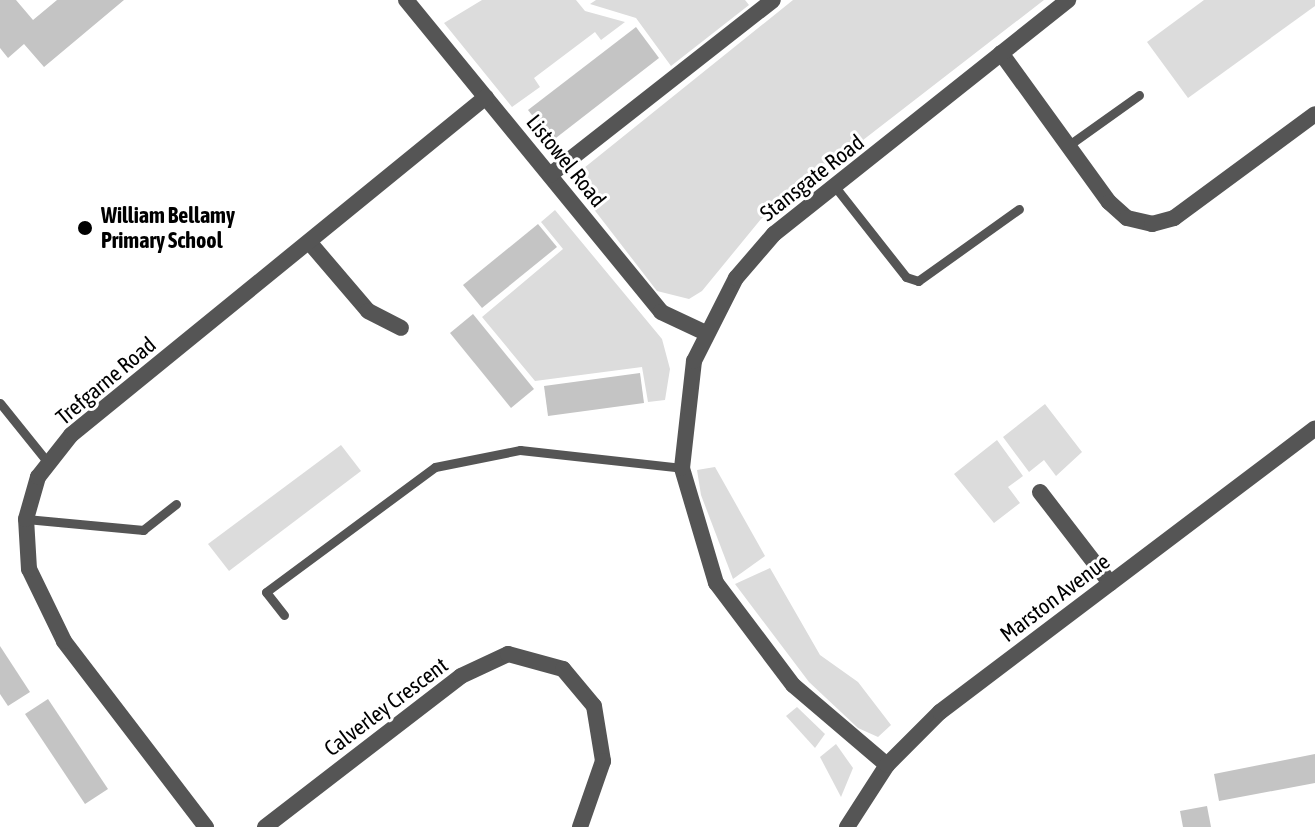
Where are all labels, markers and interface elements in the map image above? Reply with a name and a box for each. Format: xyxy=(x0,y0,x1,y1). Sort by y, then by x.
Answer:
street label: Listowel Road xyxy=(521,109,611,213)
street label: Stansgate Road xyxy=(755,129,869,227)
place label: William Bellamy Primary School xyxy=(101,202,235,254)
marker: William Bellamy Primary School xyxy=(76,219,94,237)
street label: Trefgarne Road xyxy=(51,332,161,430)
street label: Marston Avenue xyxy=(995,548,1115,648)
street label: Calverley Crescent xyxy=(319,652,453,762)

